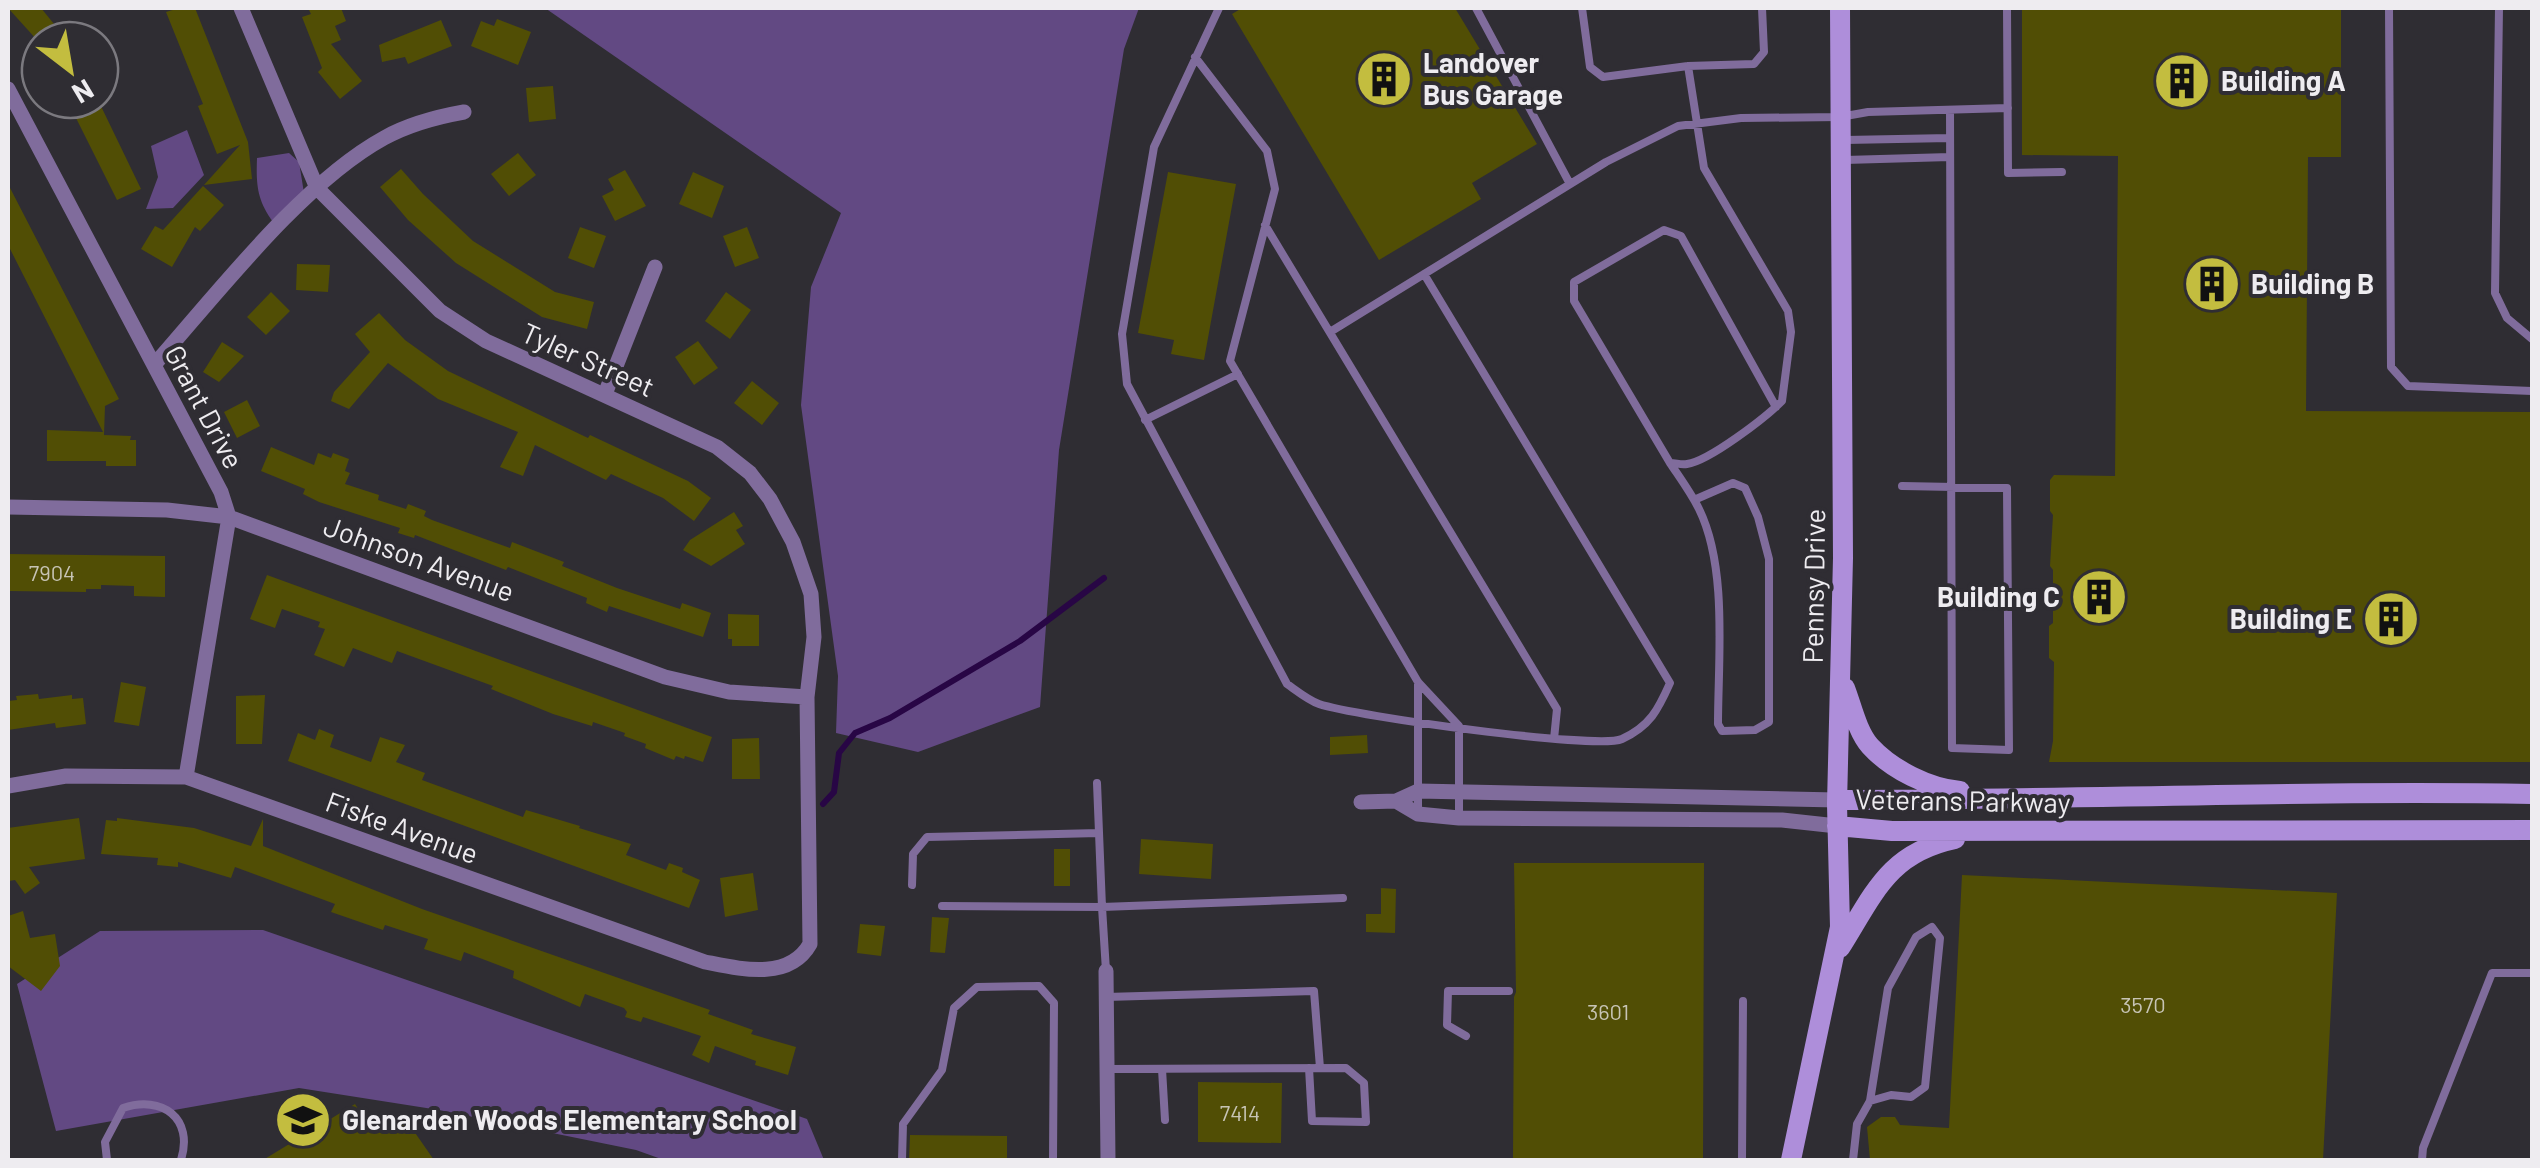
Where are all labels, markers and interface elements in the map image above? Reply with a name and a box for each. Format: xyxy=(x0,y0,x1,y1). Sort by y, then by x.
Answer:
north arrow xyxy=(20,20,120,120)
place label: Landover Bus Garage xyxy=(1423,45,1563,111)
building icon: Landover Bus Garage xyxy=(1354,49,1414,109)
building icon: Building A xyxy=(2152,51,2212,111)
place label: Building A xyxy=(2221,63,2346,97)
text: N xyxy=(67,73,100,112)
building icon: Building B xyxy=(2182,254,2242,314)
place label: Building B xyxy=(2251,266,2374,300)
street label: Tyler Street xyxy=(517,315,660,403)
street label: Grant Drive xyxy=(158,339,252,474)
street label: Johnson Avenue xyxy=(320,508,519,608)
street label: Pennsy Drive xyxy=(1795,508,1831,664)
house number: 7904 xyxy=(29,559,75,585)
building icon: Building C xyxy=(2069,567,2129,627)
place label: Building C xyxy=(1937,579,2060,613)
building icon: Building E xyxy=(2361,589,2421,649)
place label: Building E xyxy=(2230,601,2352,635)
street label: Veterans Parkway xyxy=(1855,781,2071,819)
street label: Fiske Avenue xyxy=(322,784,483,870)
house number: 3570 xyxy=(2120,991,2166,1017)
house number: 3601 xyxy=(1587,998,1629,1024)
school or university icon: Glenarden Woods Elementary School xyxy=(273,1090,333,1150)
house number: 7414 xyxy=(1220,1099,1260,1125)
place label: Glenarden Woods Elementary School xyxy=(342,1102,797,1136)

